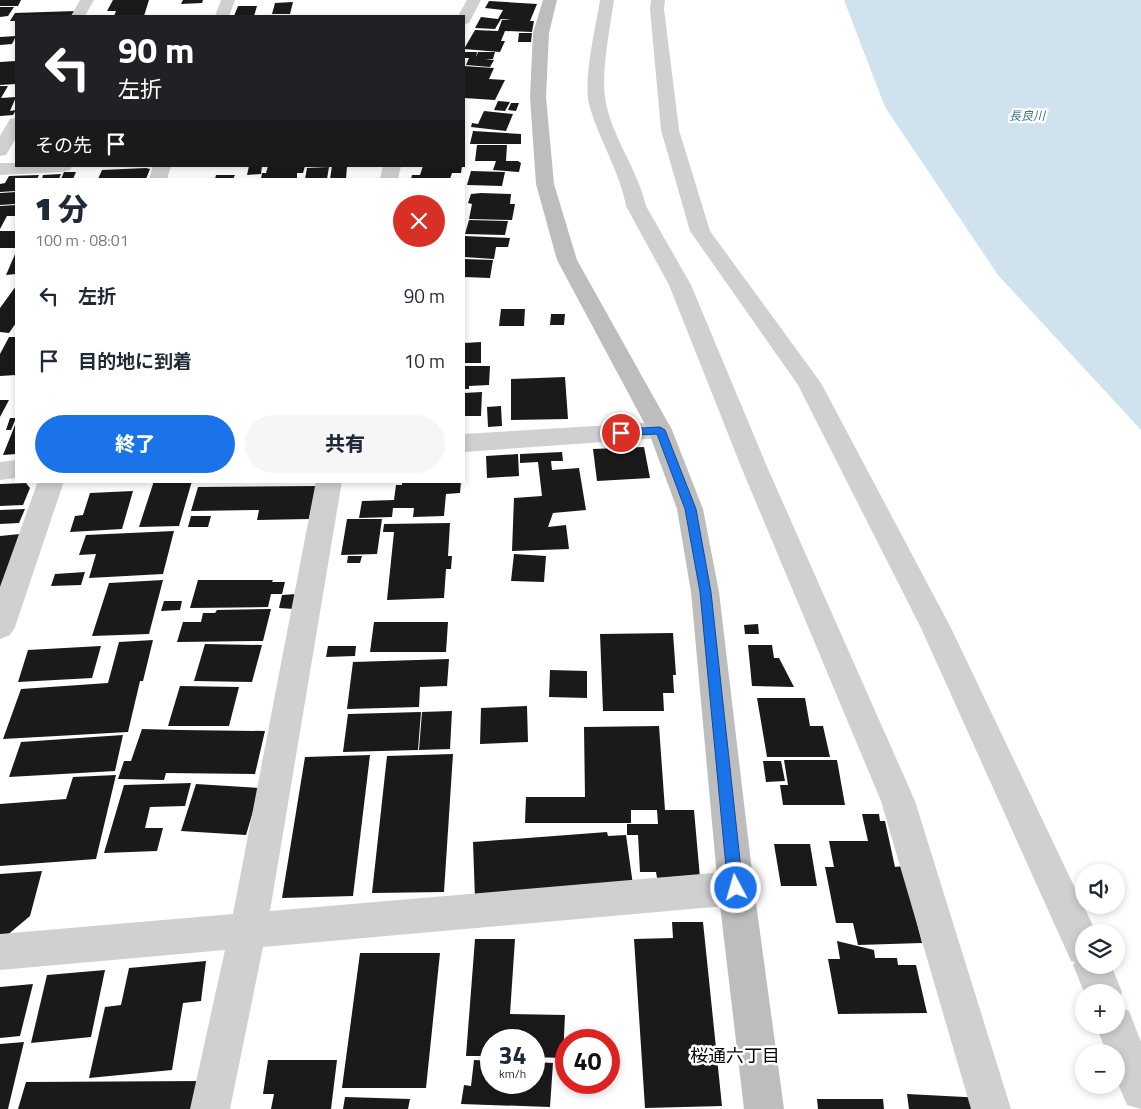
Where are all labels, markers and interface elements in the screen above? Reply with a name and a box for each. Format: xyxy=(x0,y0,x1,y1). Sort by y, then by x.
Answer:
text: 90 m xyxy=(118,23,194,77)
icon: left xyxy=(35,35,100,100)
text: 左折 xyxy=(118,72,162,106)
water label: 長良川 xyxy=(1009,106,1047,125)
text: その先 xyxy=(35,130,92,159)
icon: arrive xyxy=(102,130,130,158)
text: 1 分 xyxy=(35,186,88,232)
button: close xyxy=(393,195,445,247)
text: 100 m · 08:01 xyxy=(35,228,129,252)
text: 左折 xyxy=(78,281,116,310)
text: 90 m xyxy=(404,281,445,310)
icon: left xyxy=(35,282,63,310)
text: 目的地に到着 xyxy=(78,346,192,375)
text: 10 m xyxy=(404,346,445,375)
icon: arrive xyxy=(35,347,63,375)
pin xyxy=(600,412,642,454)
button: 終了 xyxy=(35,415,235,473)
button: 共有 xyxy=(245,415,445,473)
icon: arrive xyxy=(607,419,635,447)
position arrow xyxy=(709,861,761,913)
map controls xyxy=(1075,864,1125,1094)
button: sound xyxy=(1075,864,1125,914)
button: layers xyxy=(1075,924,1125,974)
button: + xyxy=(1075,984,1125,1034)
speed limit sign: 40 xyxy=(555,1029,620,1094)
text: 34 xyxy=(498,1036,527,1074)
district label: 桜通六丁目 xyxy=(690,1042,780,1069)
button: − xyxy=(1075,1044,1125,1094)
text: km/h xyxy=(499,1064,526,1083)

